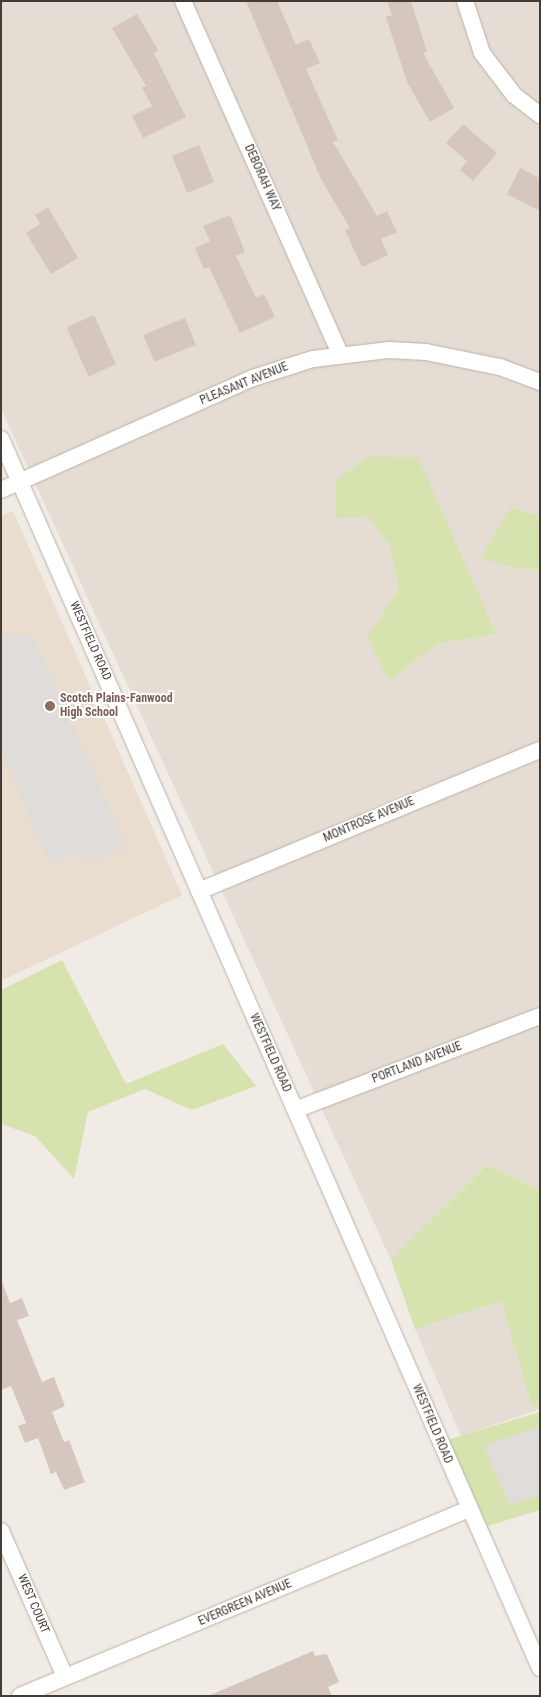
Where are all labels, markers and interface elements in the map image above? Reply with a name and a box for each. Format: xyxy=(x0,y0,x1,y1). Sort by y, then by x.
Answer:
street label: DEBORAH WAY xyxy=(241,142,283,214)
street label: PLEASANT AVENUE xyxy=(198,360,290,408)
street label: WESTFIELD ROAD xyxy=(66,599,114,683)
place label: Scotch Plains-Fanwood High School xyxy=(60,692,173,720)
marker: Scotch Plains-Fanwood High School xyxy=(44,700,56,712)
street label: MONTROSE AVENUE xyxy=(321,794,417,846)
street label: WESTFIELD ROAD xyxy=(246,1011,294,1095)
street label: PORTLAND AVENUE xyxy=(370,1039,464,1087)
street label: WESTFIELD ROAD xyxy=(409,1382,455,1466)
street label: WEST COURT xyxy=(14,1572,52,1636)
street label: EVERGREEN AVENUE xyxy=(196,1577,294,1629)

